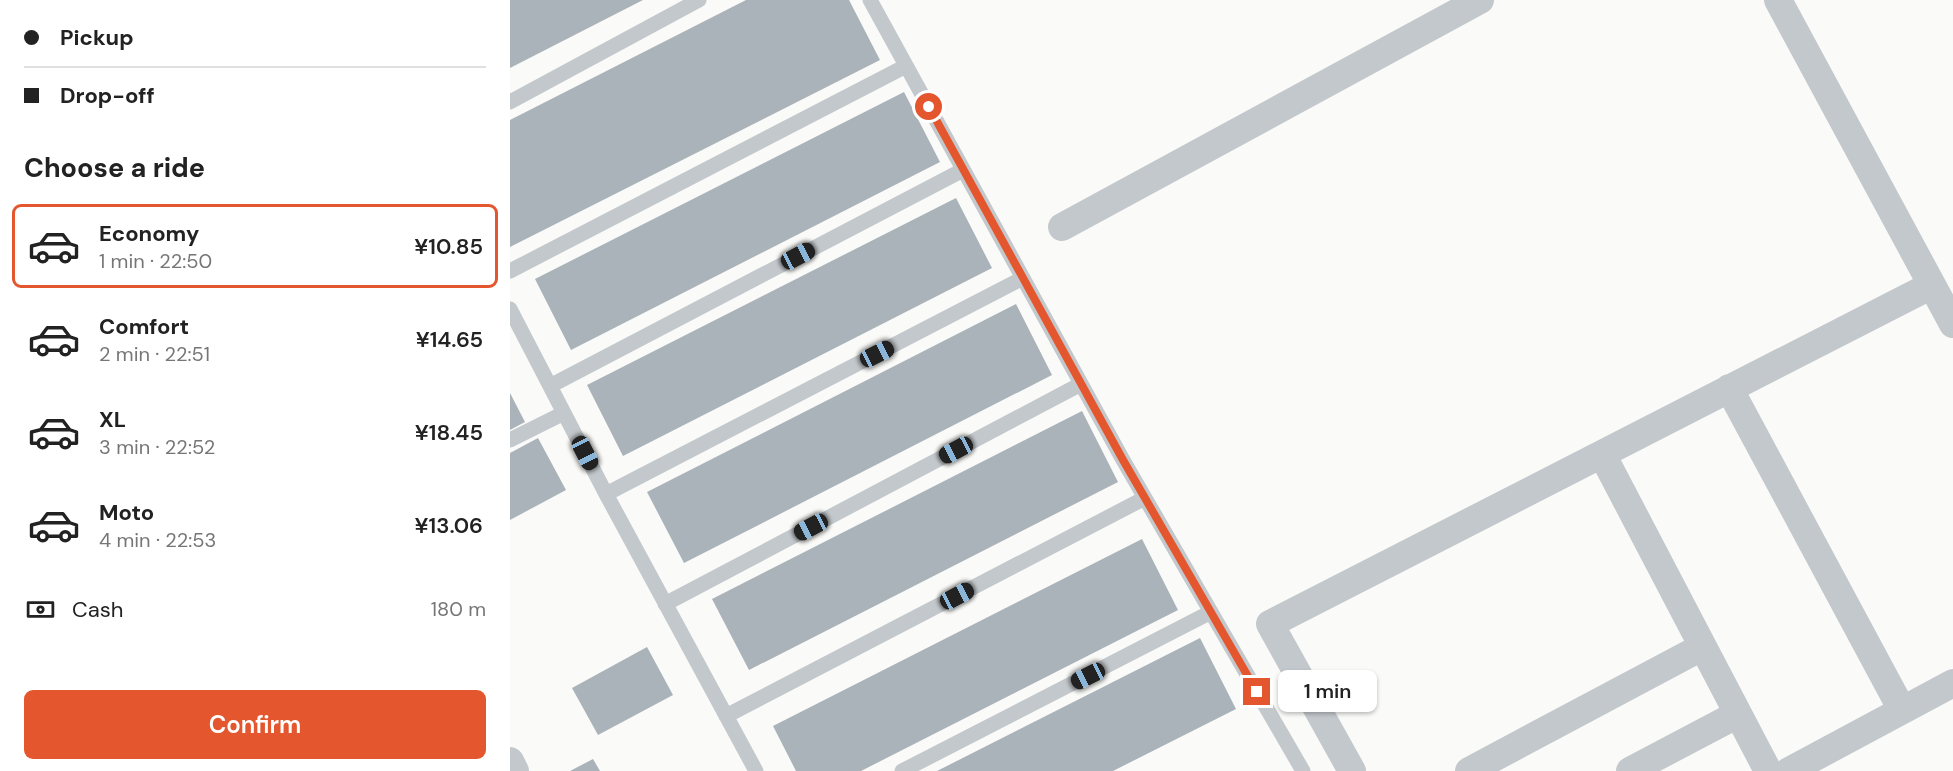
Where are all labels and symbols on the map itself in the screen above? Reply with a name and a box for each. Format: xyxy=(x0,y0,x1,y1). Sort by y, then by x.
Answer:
route start xyxy=(915,93,942,120)
car xyxy=(778,240,818,272)
car xyxy=(857,338,897,370)
car xyxy=(569,433,601,473)
car xyxy=(936,434,976,466)
car xyxy=(791,511,831,543)
car xyxy=(937,580,977,612)
car xyxy=(1068,660,1108,692)
callout: 1 min xyxy=(1278,671,1377,713)
route end xyxy=(1243,678,1270,705)

